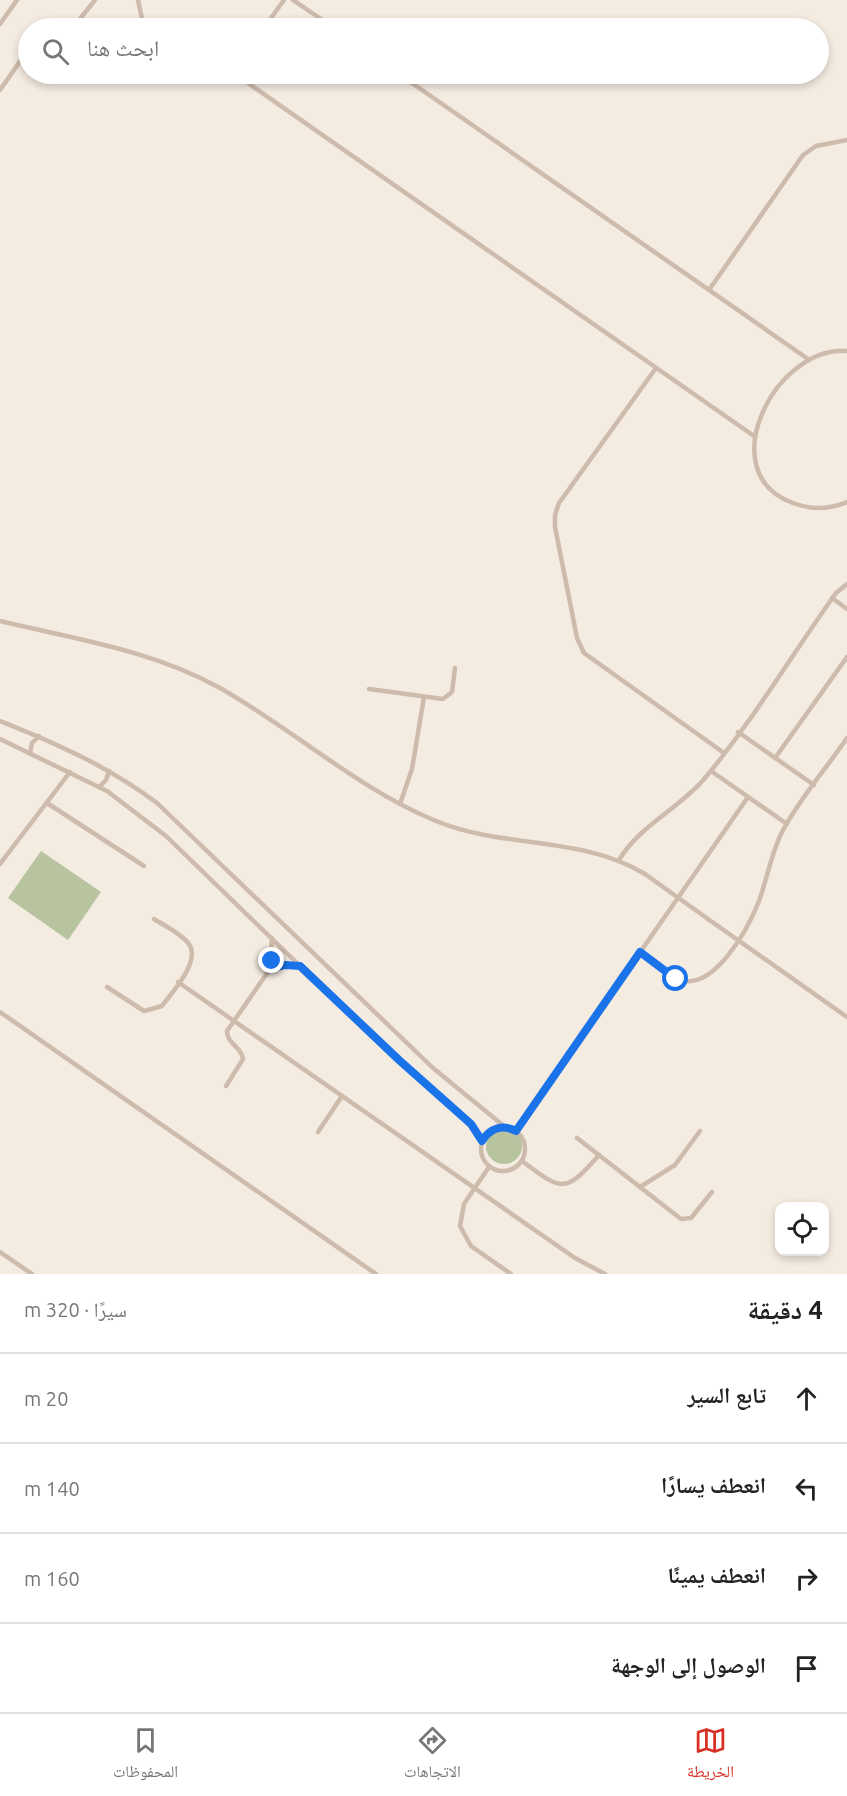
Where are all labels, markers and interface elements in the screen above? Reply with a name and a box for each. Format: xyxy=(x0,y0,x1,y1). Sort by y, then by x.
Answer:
search box xyxy=(18,18,829,84)
icon: search xyxy=(39,35,72,68)
text: ابحث هنا xyxy=(87,35,159,60)
route end xyxy=(258,947,284,973)
route start xyxy=(662,965,688,991)
map controls xyxy=(775,1202,829,1256)
button: locate xyxy=(775,1202,829,1256)
text: 4 دقيقة xyxy=(748,1295,823,1324)
text: سيرًا · 320 m xyxy=(24,1298,127,1321)
text: تابع السير xyxy=(687,1382,766,1407)
icon: ahead xyxy=(790,1382,823,1415)
text: 20 m xyxy=(24,1387,68,1410)
text: انعطف يسارًا xyxy=(661,1472,766,1497)
icon: left xyxy=(790,1472,823,1505)
text: 140 m xyxy=(24,1477,80,1500)
text: انعطف يمينًا xyxy=(667,1562,766,1587)
icon: right xyxy=(790,1562,823,1595)
text: 160 m xyxy=(24,1567,80,1590)
text: الوصول إلى الوجهة xyxy=(611,1652,766,1677)
icon: arrive xyxy=(790,1652,823,1685)
tab: المحفوظات xyxy=(113,1724,178,1787)
tab: الاتجاهات xyxy=(404,1724,461,1787)
tab: الخريطة xyxy=(687,1724,734,1787)

